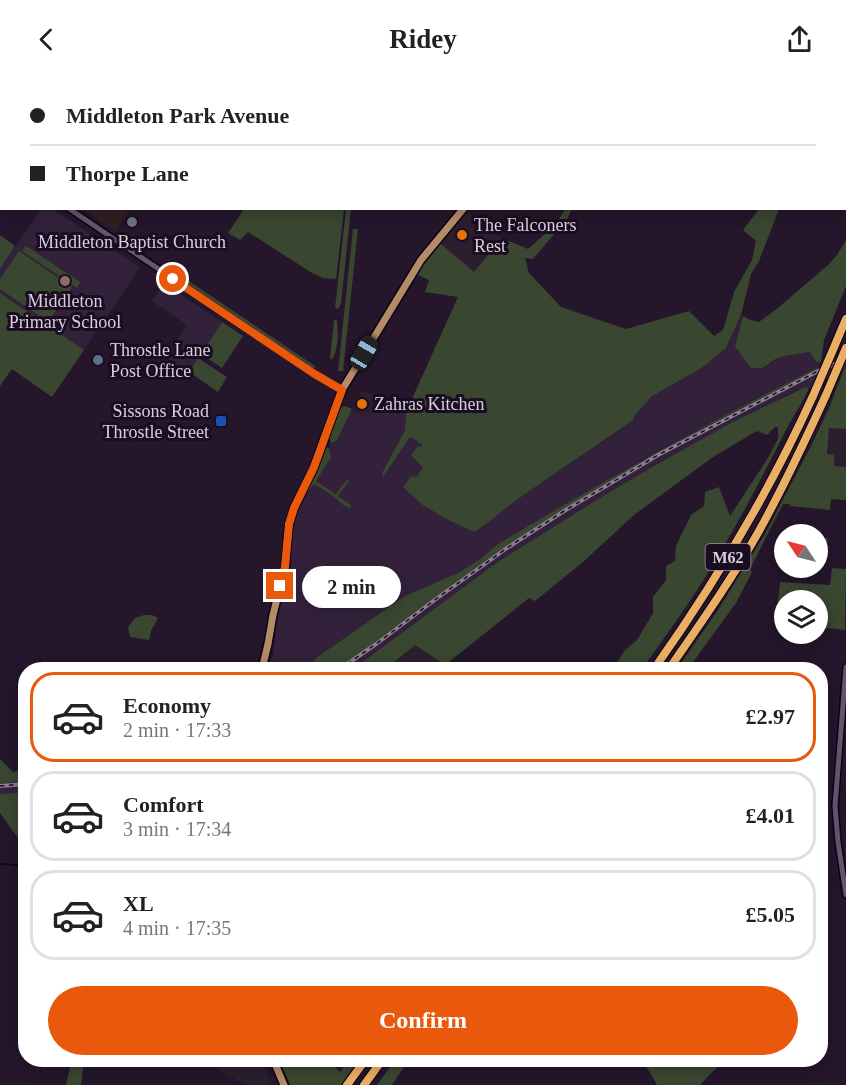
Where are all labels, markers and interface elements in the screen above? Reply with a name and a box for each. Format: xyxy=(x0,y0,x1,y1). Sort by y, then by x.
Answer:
icon: back xyxy=(30,23,63,56)
icon: share xyxy=(783,23,816,56)
text: Ridey xyxy=(389,24,457,54)
text: Middleton Park Avenue xyxy=(66,103,289,128)
text: Thorpe Lane xyxy=(66,161,189,186)
marker: Middleton Baptist Church xyxy=(125,215,139,229)
place label: The Falconers Rest xyxy=(474,215,576,256)
marker: The Falconers Rest xyxy=(455,228,469,242)
place label: Middleton Baptist Church xyxy=(38,232,226,252)
route start xyxy=(159,265,186,292)
marker: Middleton Primary School xyxy=(58,274,72,288)
place label: Middleton Primary School xyxy=(9,291,121,332)
car xyxy=(347,333,381,373)
place label: Throstle Lane Post Office xyxy=(110,340,210,381)
marker: Throstle Lane Post Office xyxy=(91,353,105,367)
place label: Zahras Kitchen xyxy=(374,394,484,414)
marker: Zahras Kitchen xyxy=(355,397,369,411)
place label: Sissons Road Throstle Street xyxy=(103,401,209,442)
marker: Sissons Road Throstle Street xyxy=(214,414,228,428)
north arrow xyxy=(774,524,828,578)
map controls xyxy=(774,524,828,644)
road number: M62 xyxy=(706,544,750,570)
callout: 2 min xyxy=(301,565,400,607)
route end xyxy=(266,572,293,599)
text: 2 min xyxy=(327,576,376,598)
button: layers xyxy=(774,590,828,644)
icon: car xyxy=(51,690,105,744)
text: Economy xyxy=(123,693,211,718)
text: £2.97 xyxy=(746,704,795,729)
text: 2 min · 17:33 xyxy=(123,719,231,741)
icon: car xyxy=(51,789,105,843)
text: Comfort xyxy=(123,792,204,817)
text: £4.01 xyxy=(746,803,795,828)
text: 3 min · 17:34 xyxy=(123,818,231,840)
icon: car xyxy=(51,888,105,942)
text: XL xyxy=(123,891,154,916)
text: £5.05 xyxy=(746,902,795,927)
text: 4 min · 17:35 xyxy=(123,917,231,939)
button: Confirm xyxy=(48,986,798,1055)

